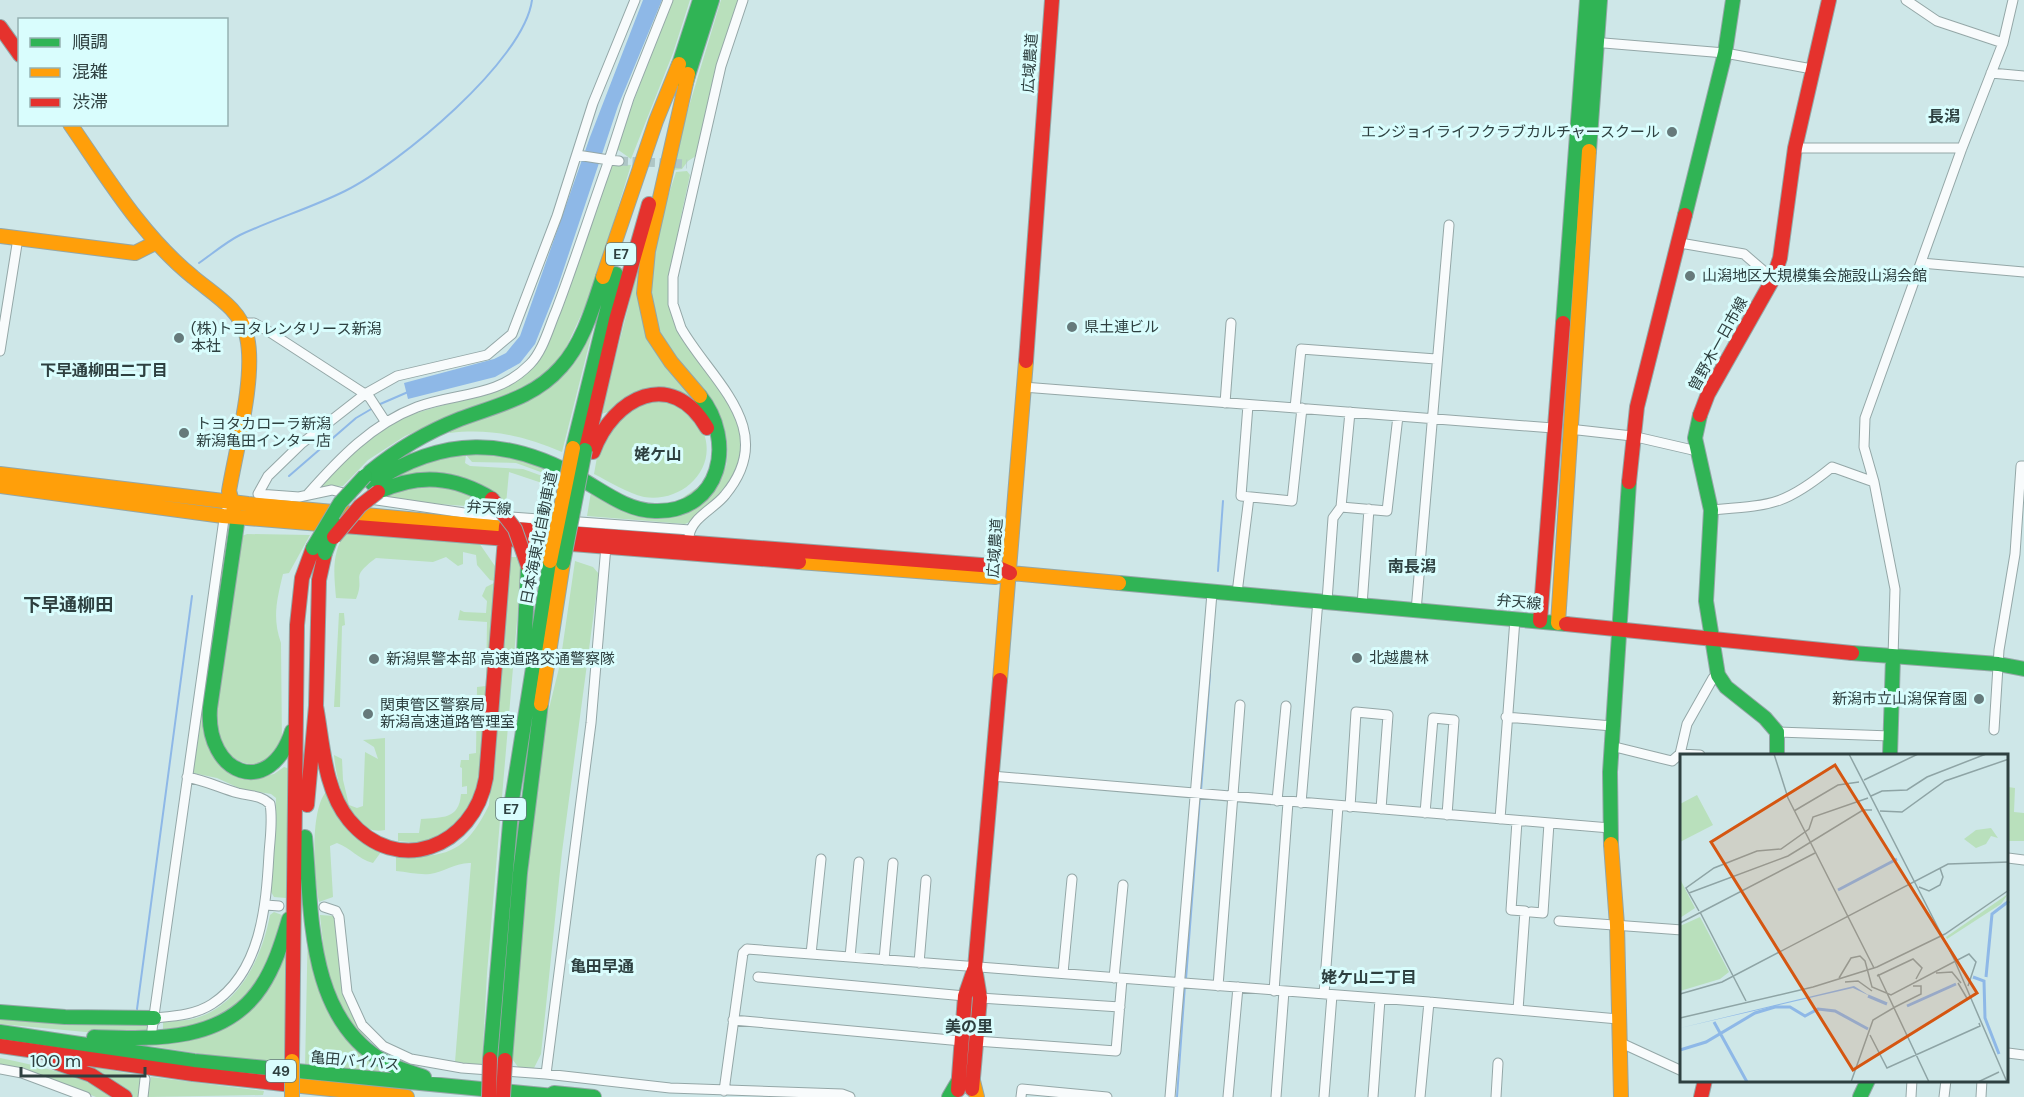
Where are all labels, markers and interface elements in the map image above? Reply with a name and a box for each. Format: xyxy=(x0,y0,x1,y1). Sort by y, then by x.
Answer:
legend xyxy=(18,18,228,126)
text: 順調 xyxy=(72,30,108,54)
street label: 広域農道 xyxy=(1018,32,1042,94)
text: 混雑 xyxy=(72,60,108,84)
text: 渋滞 xyxy=(72,90,108,114)
district label: 長潟 xyxy=(1928,106,1960,127)
place label: エンジョイライフクラブカルチャースクール xyxy=(1361,122,1660,142)
marker: エンジョイライフクラブカルチャースクール xyxy=(1665,125,1679,139)
road number: E7 xyxy=(606,243,636,265)
place label: 山潟地区大規模集会施設山潟会館 xyxy=(1702,266,1927,286)
marker: 山潟地区大規模集会施設山潟会館 xyxy=(1683,269,1697,283)
street label: 曽野木一日市線 xyxy=(1684,293,1752,395)
place label: 県土連ビル xyxy=(1084,317,1159,337)
place label: (株)トヨタレンタリース新潟 本社 xyxy=(191,319,381,356)
marker: 県土連ビル xyxy=(1065,320,1079,334)
marker: (株)トヨタレンタリース新潟 本社 xyxy=(172,331,186,345)
district label: 下早通柳田二丁目 xyxy=(40,360,168,381)
place label: トヨタカローラ新潟 新潟亀田インター店 xyxy=(196,414,331,451)
marker: トヨタカローラ新潟 新潟亀田インター店 xyxy=(177,426,191,440)
district label: 姥ケ山 xyxy=(634,444,682,465)
street label: 日本海東北自動車道 xyxy=(516,470,562,606)
street label: 弁天線 xyxy=(466,496,512,520)
street label: 広域農道 xyxy=(983,517,1007,579)
district label: 南長潟 xyxy=(1388,556,1436,577)
street label: 弁天線 xyxy=(1496,590,1542,614)
district label: 下早通柳田 xyxy=(23,593,113,617)
place label: 北越農林 xyxy=(1369,648,1429,668)
place label: 新潟県警本部 高速道路交通警察隊 xyxy=(386,649,615,669)
marker: 北越農林 xyxy=(1350,651,1364,665)
marker: 新潟県警本部 高速道路交通警察隊 xyxy=(367,652,381,666)
place label: 新潟市立山潟保育園 xyxy=(1832,689,1967,709)
marker: 新潟市立山潟保育園 xyxy=(1972,692,1986,706)
place label: 関東管区警察局 新潟高速道路管理室 xyxy=(380,695,515,732)
marker: 関東管区警察局 新潟高速道路管理室 xyxy=(361,707,375,721)
inset map xyxy=(1680,754,2009,1082)
road number: E7 xyxy=(496,798,526,820)
district label: 亀田早通 xyxy=(570,956,634,977)
district label: 姥ケ山二丁目 xyxy=(1321,967,1417,988)
district label: 美の里 xyxy=(945,1016,993,1037)
scale bar xyxy=(21,1040,146,1078)
street label: 亀田バイパス xyxy=(309,1047,401,1075)
text: 100 m xyxy=(30,1049,81,1073)
road number: 49 xyxy=(266,1060,296,1082)

